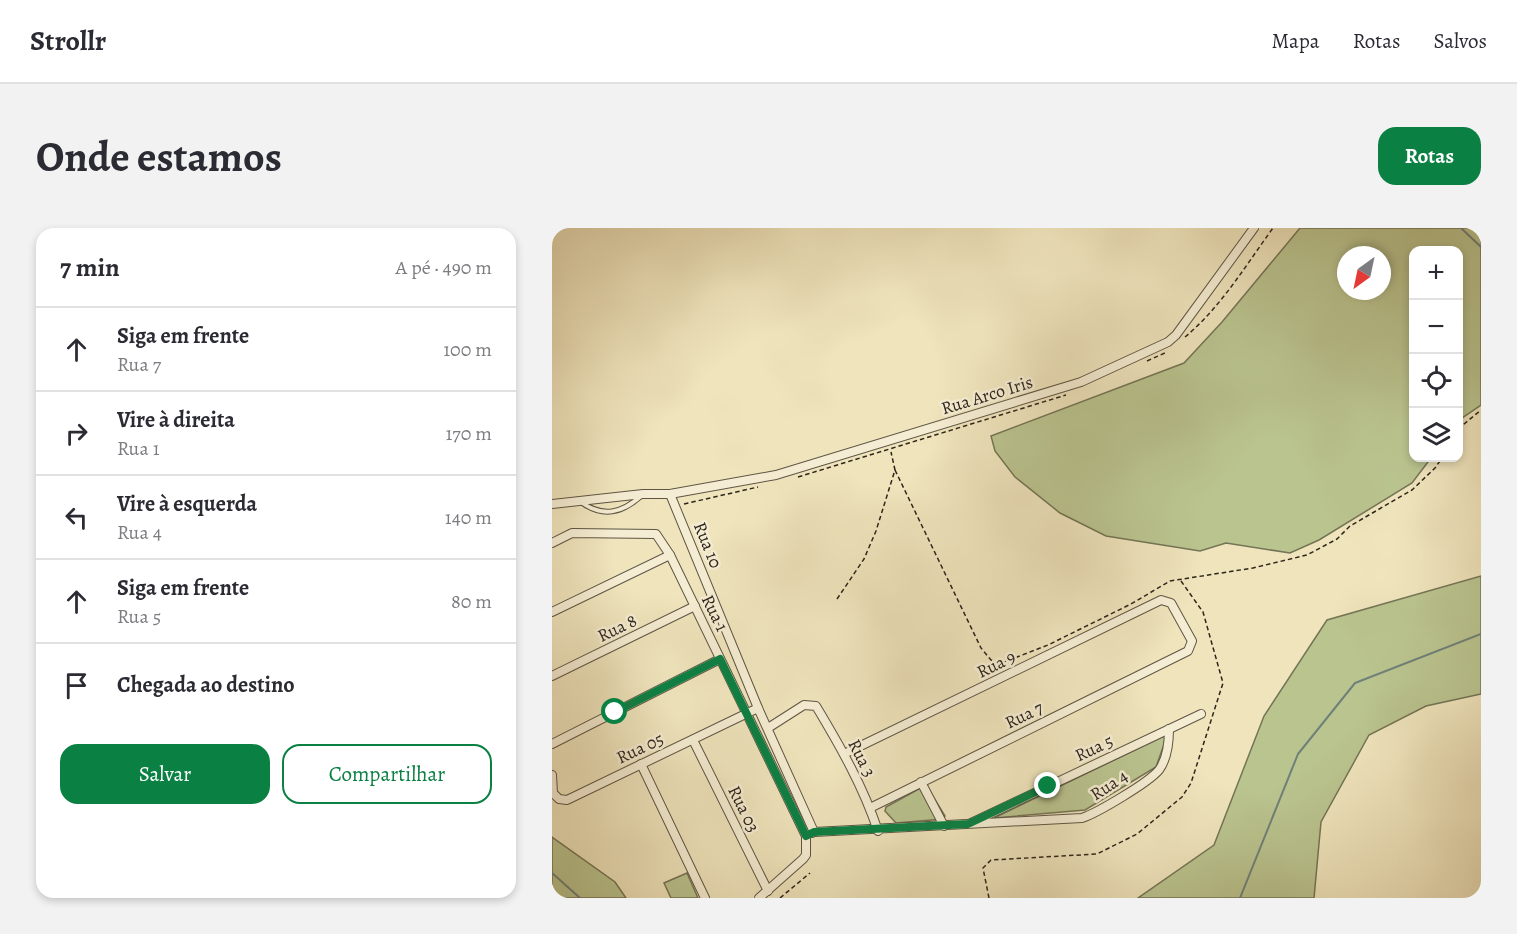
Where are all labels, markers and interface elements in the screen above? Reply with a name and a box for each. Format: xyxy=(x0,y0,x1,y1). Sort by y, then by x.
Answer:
text: Strollr xyxy=(30,22,106,60)
text: Mapa xyxy=(1271,27,1320,55)
text: Rotas xyxy=(1353,27,1400,55)
text: Salvos xyxy=(1433,27,1487,55)
button: Rotas xyxy=(1378,127,1481,185)
text: Onde estamos xyxy=(36,128,282,185)
north arrow xyxy=(1337,246,1391,300)
map controls xyxy=(1409,246,1463,462)
button: + xyxy=(1409,246,1463,300)
text: 7 min xyxy=(60,250,120,285)
text: A pé · 490 m xyxy=(396,254,492,281)
button: − xyxy=(1409,300,1463,354)
text: Siga em frente xyxy=(117,321,249,351)
icon: ahead xyxy=(60,333,93,366)
text: 100 m xyxy=(443,336,492,363)
text: Rua 7 xyxy=(117,351,161,378)
button: locate xyxy=(1409,354,1463,408)
street label: Rua Arco Iris xyxy=(938,370,1036,420)
text: Vire à direita xyxy=(117,405,235,435)
button: layers xyxy=(1409,408,1463,462)
icon: right xyxy=(60,417,93,450)
text: 170 m xyxy=(446,420,492,447)
text: Rua 1 xyxy=(117,435,160,462)
text: Vire à esquerda xyxy=(117,489,257,519)
icon: left xyxy=(60,501,93,534)
text: 140 m xyxy=(445,504,492,531)
street label: Rua 10 xyxy=(688,518,728,572)
text: Rua 4 xyxy=(117,519,162,546)
text: Siga em frente xyxy=(117,573,249,603)
icon: ahead xyxy=(60,585,93,618)
text: 80 m xyxy=(451,588,492,615)
street label: Rua 1 xyxy=(696,591,734,635)
text: Rua 5 xyxy=(117,603,161,630)
street label: Rua 8 xyxy=(593,608,641,648)
street label: Rua 9 xyxy=(973,644,1019,684)
icon: arrive xyxy=(60,669,93,702)
text: Chegada ao destino xyxy=(117,670,295,700)
street label: Rua 7 xyxy=(1001,695,1047,734)
route start xyxy=(601,698,627,724)
street label: Rua 05 xyxy=(613,727,667,769)
street label: Rua 5 xyxy=(1071,729,1117,767)
street label: Rua 3 xyxy=(842,735,882,781)
button: Salvar xyxy=(60,744,270,804)
button: Compartilhar xyxy=(282,744,492,804)
street label: Rua 4 xyxy=(1086,764,1132,806)
route end xyxy=(1034,772,1060,798)
street label: Rua 03 xyxy=(722,782,766,836)

